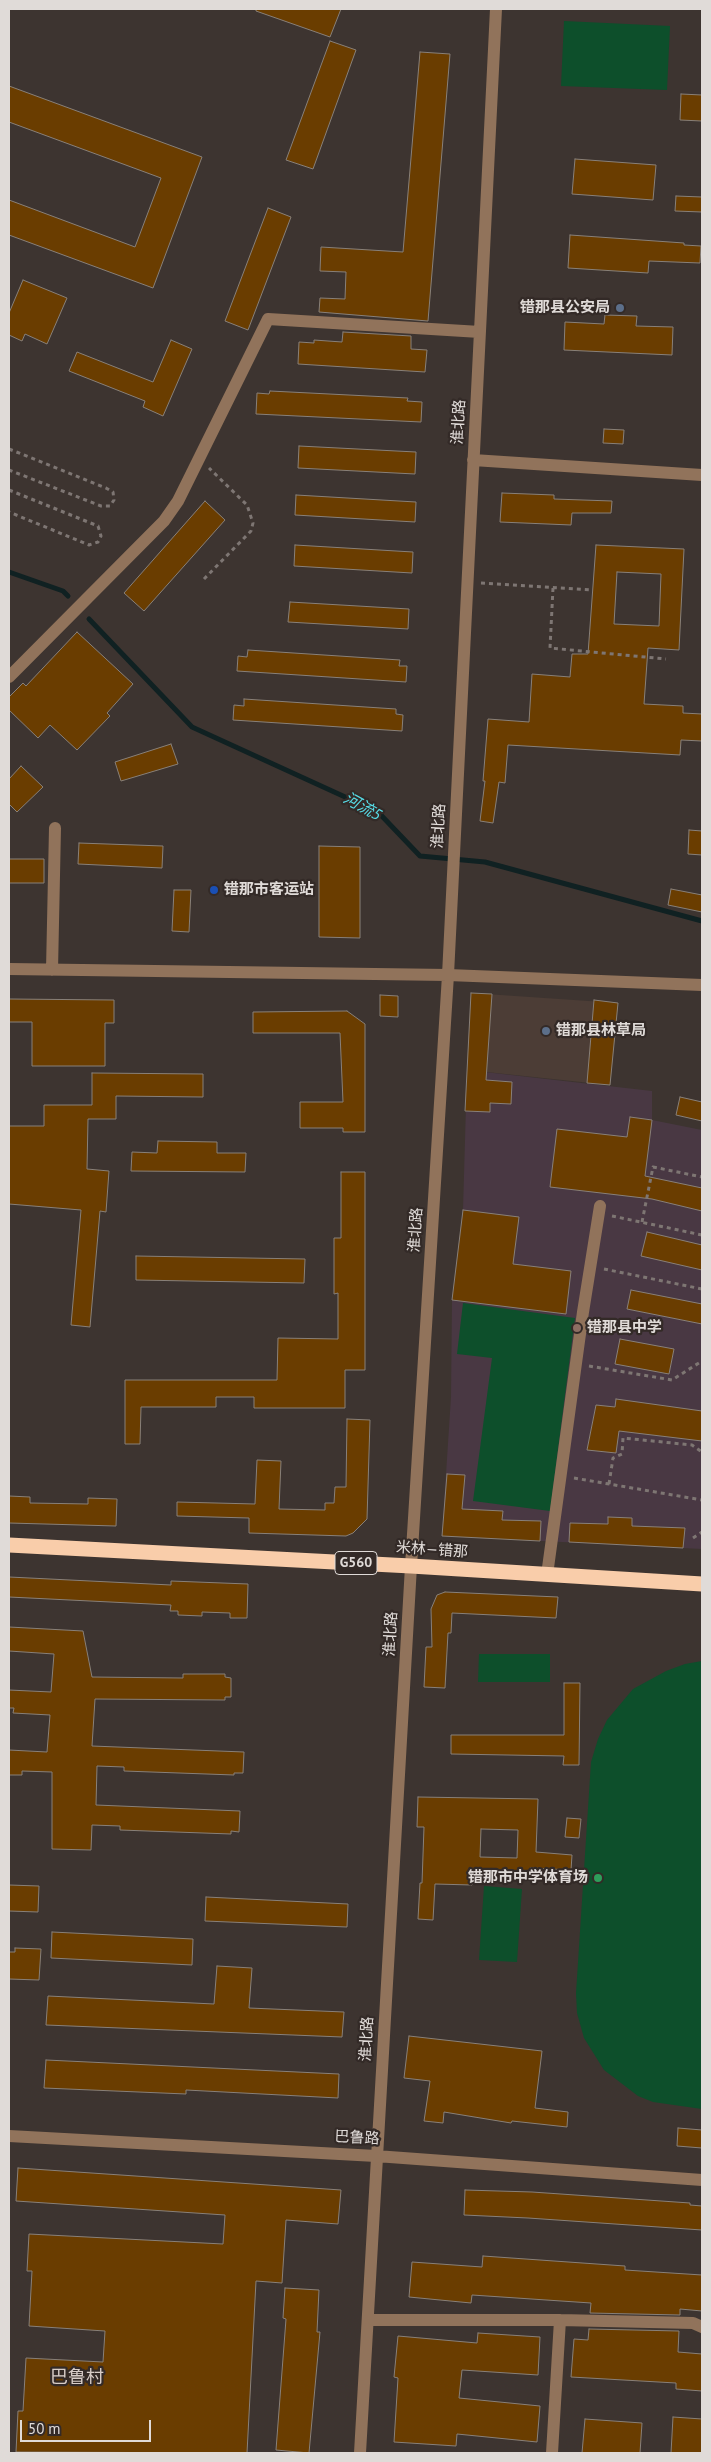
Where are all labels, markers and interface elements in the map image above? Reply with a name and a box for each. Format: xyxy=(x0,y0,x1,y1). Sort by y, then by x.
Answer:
place label: 错那县公安局 xyxy=(520,299,610,317)
marker: 错那县公安局 xyxy=(614,302,626,314)
street label: 淮北路 xyxy=(449,399,469,445)
water label: 河流5 xyxy=(340,789,384,825)
street label: 淮北路 xyxy=(429,803,449,849)
place label: 错那市客运站 xyxy=(224,881,314,899)
marker: 错那市客运站 xyxy=(208,884,220,896)
place label: 错那县林草局 xyxy=(556,1022,646,1040)
marker: 错那县林草局 xyxy=(540,1025,552,1037)
street label: 淮北路 xyxy=(405,1207,427,1253)
place label: 错那县中学 xyxy=(587,1319,662,1337)
marker: 错那县中学 xyxy=(571,1322,583,1334)
street label: 米林—错那 xyxy=(395,1539,469,1561)
road number: G560 xyxy=(335,1552,377,1575)
street label: 淮北路 xyxy=(381,1611,401,1657)
place label: 错那市中学体育场 xyxy=(468,1869,588,1887)
marker: 错那市中学体育场 xyxy=(592,1872,604,1884)
street label: 淮北路 xyxy=(357,2016,377,2062)
street label: 巴鲁路 xyxy=(334,2128,380,2148)
district label: 巴鲁村 xyxy=(50,2367,104,2389)
scale bar xyxy=(22,2410,154,2442)
text: 50 m xyxy=(28,2419,61,2438)

